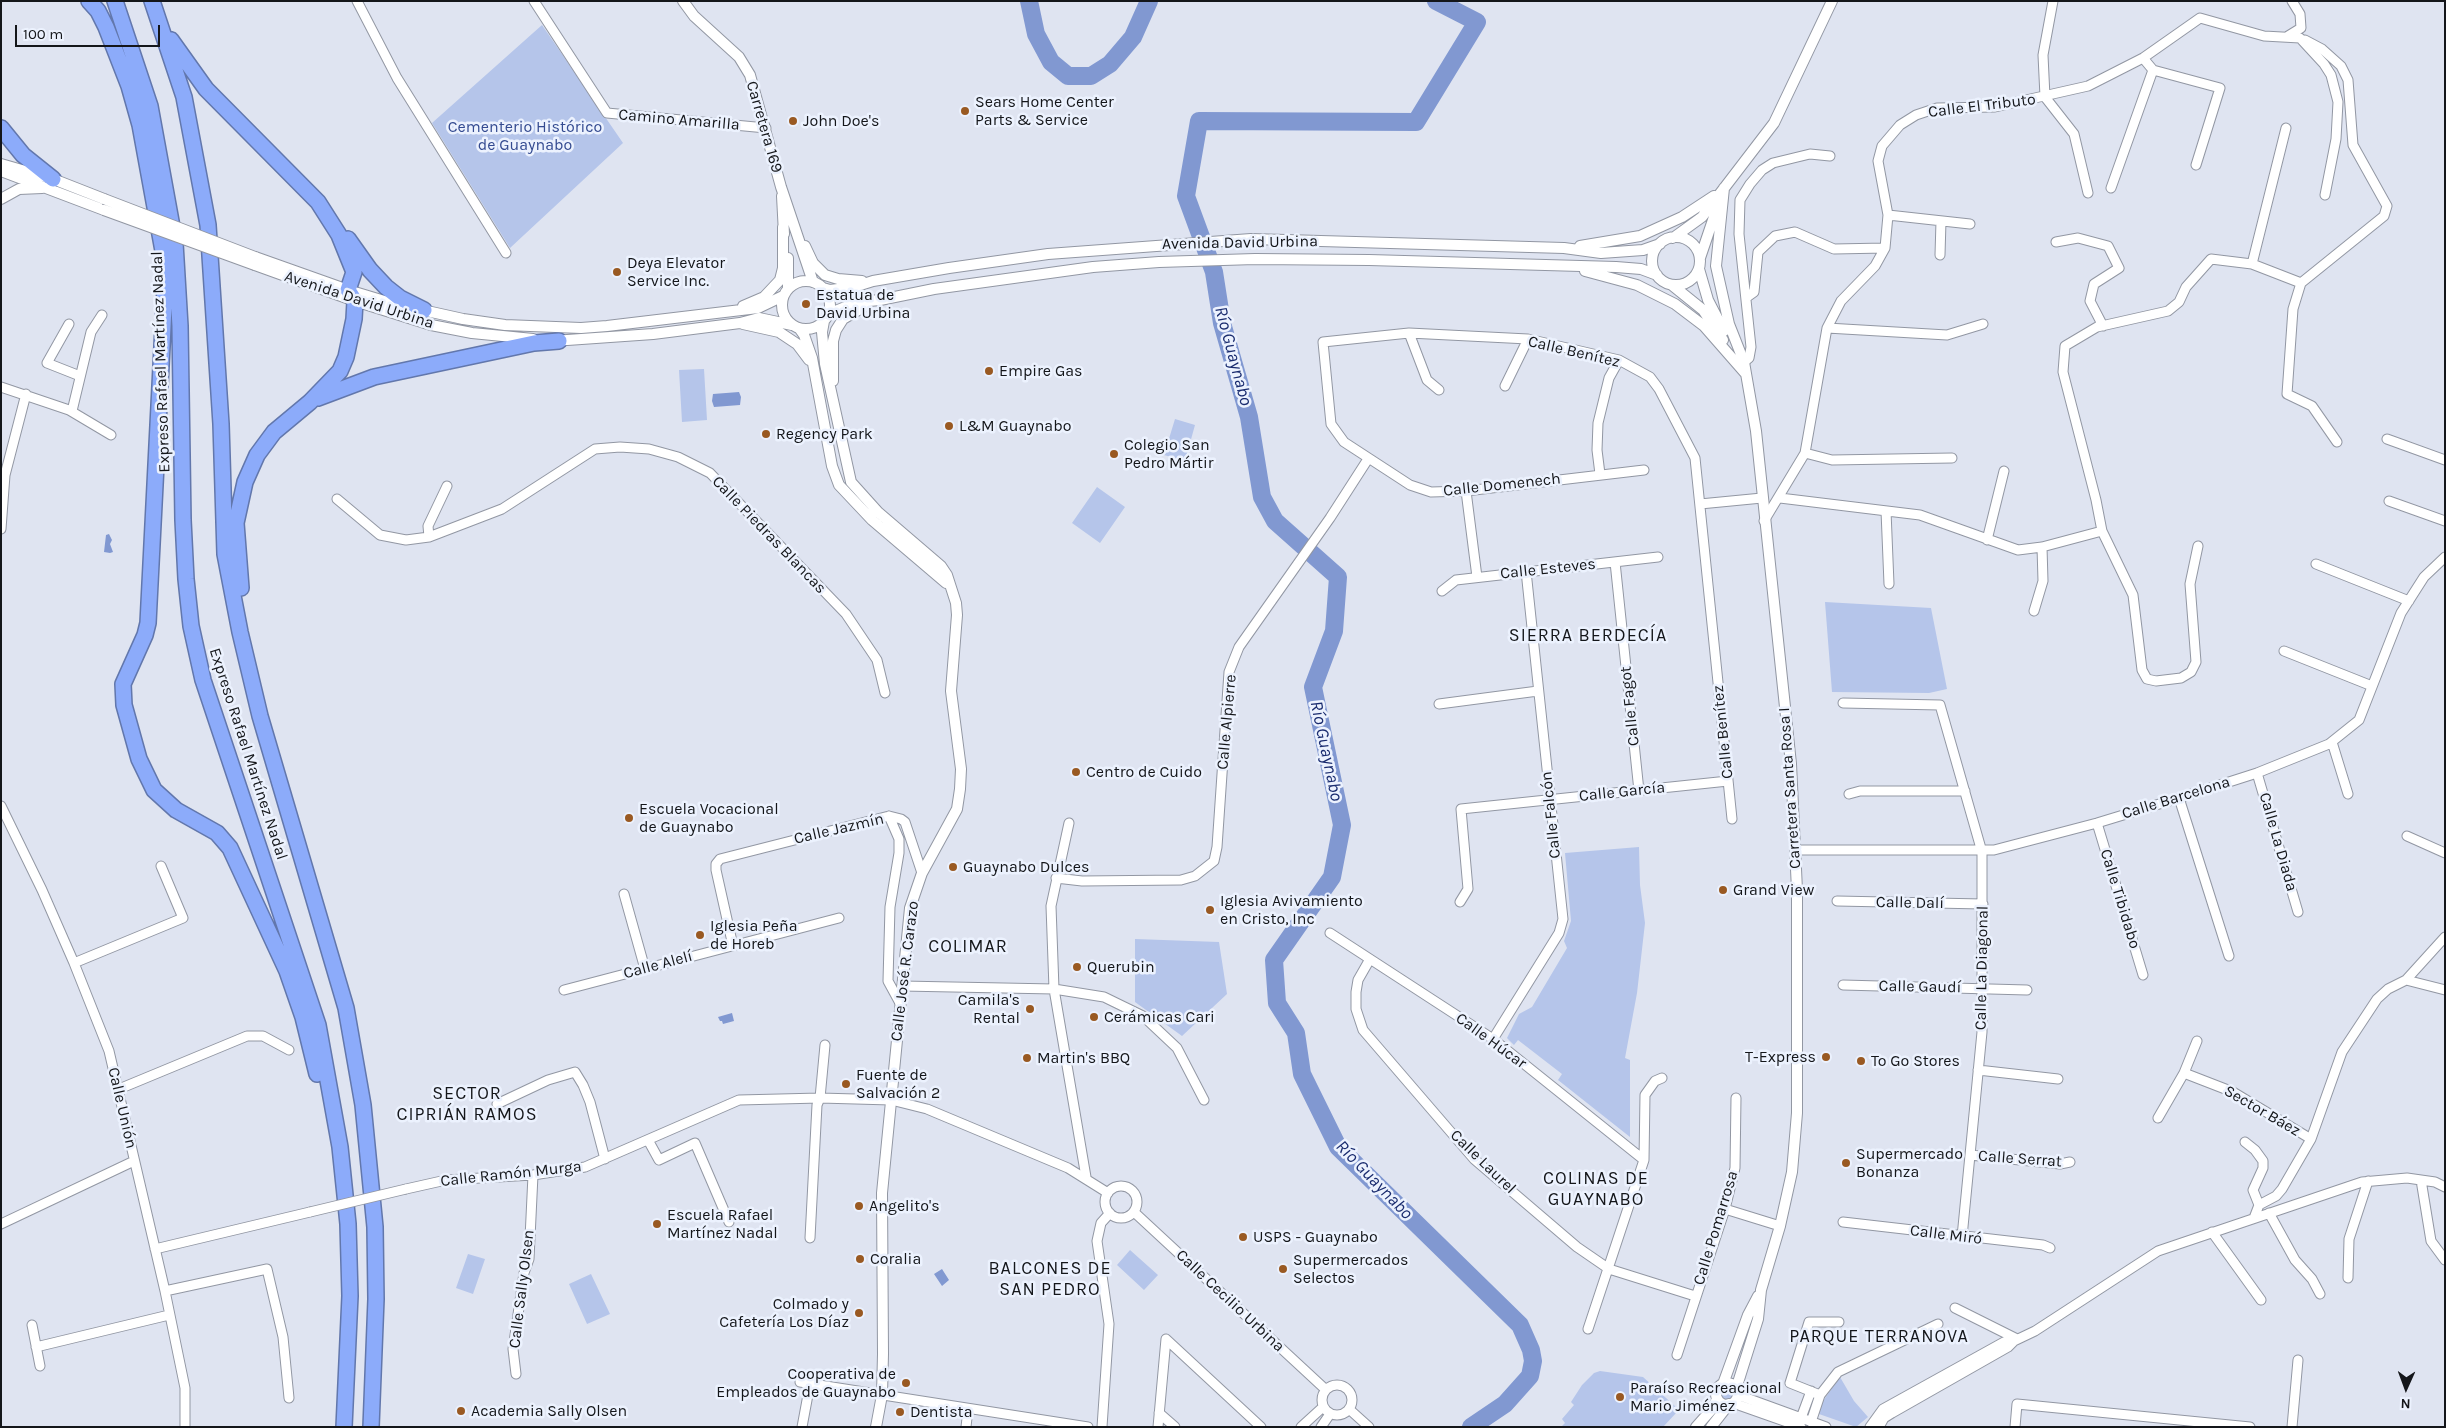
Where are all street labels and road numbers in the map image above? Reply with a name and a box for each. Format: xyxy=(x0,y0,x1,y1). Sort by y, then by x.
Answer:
street label: Carretera 169 xyxy=(742,79,786,175)
street label: Calle El Tributo xyxy=(1927,90,2037,122)
street label: Camino Amarilla xyxy=(617,105,741,135)
street label: Avenida David Urbina xyxy=(1162,232,1318,254)
street label: Expreso Rafael Martínez Nadal xyxy=(148,251,174,473)
street label: Avenida David Urbina xyxy=(282,267,436,333)
street label: Calle Benítez xyxy=(1526,332,1622,372)
street label: Calle Domenech xyxy=(1442,469,1562,501)
street label: Calle Piedras Blancas xyxy=(708,472,830,598)
street label: Calle Esteves xyxy=(1499,554,1597,584)
street label: Expreso Rafael Martínez Nadal xyxy=(205,646,291,862)
street label: Calle Fagot xyxy=(1616,665,1644,747)
street label: Calle Alpierre xyxy=(1213,674,1241,770)
street label: Calle Benítez xyxy=(1709,684,1737,780)
street label: Carretera Santa Rosa I xyxy=(1775,707,1805,869)
street label: Calle Falcón xyxy=(1537,770,1565,860)
street label: Calle Barcelona xyxy=(2120,772,2232,824)
street label: Calle García xyxy=(1578,778,1666,806)
street label: Calle La Diada xyxy=(2255,790,2301,894)
street label: Calle Jazmín xyxy=(792,809,886,849)
street label: Calle Tibidabo xyxy=(2096,847,2144,951)
street label: Calle Dalí xyxy=(1876,893,1944,913)
street label: Calle José R. Carazo xyxy=(887,900,923,1042)
street label: Calle La Diagonal xyxy=(1971,906,1993,1030)
street label: Calle Alelí xyxy=(621,947,695,983)
street label: Calle Gaudí xyxy=(1879,977,1961,997)
street label: Calle Húcar xyxy=(1452,1009,1530,1073)
street label: Calle Unión xyxy=(103,1065,141,1151)
street label: Sector Báez xyxy=(2220,1081,2304,1141)
street label: Calle Laurel xyxy=(1446,1126,1520,1198)
street label: Calle Serrat xyxy=(1977,1146,2063,1172)
street label: Calle Ramón Murga xyxy=(439,1157,583,1191)
street label: Calle Pomarrosa xyxy=(1689,1169,1743,1287)
street label: Calle Miró xyxy=(1909,1221,1983,1249)
street label: Calle Sally Olsen xyxy=(505,1229,539,1349)
street label: Calle Cecilio Urbina xyxy=(1172,1246,1288,1356)

